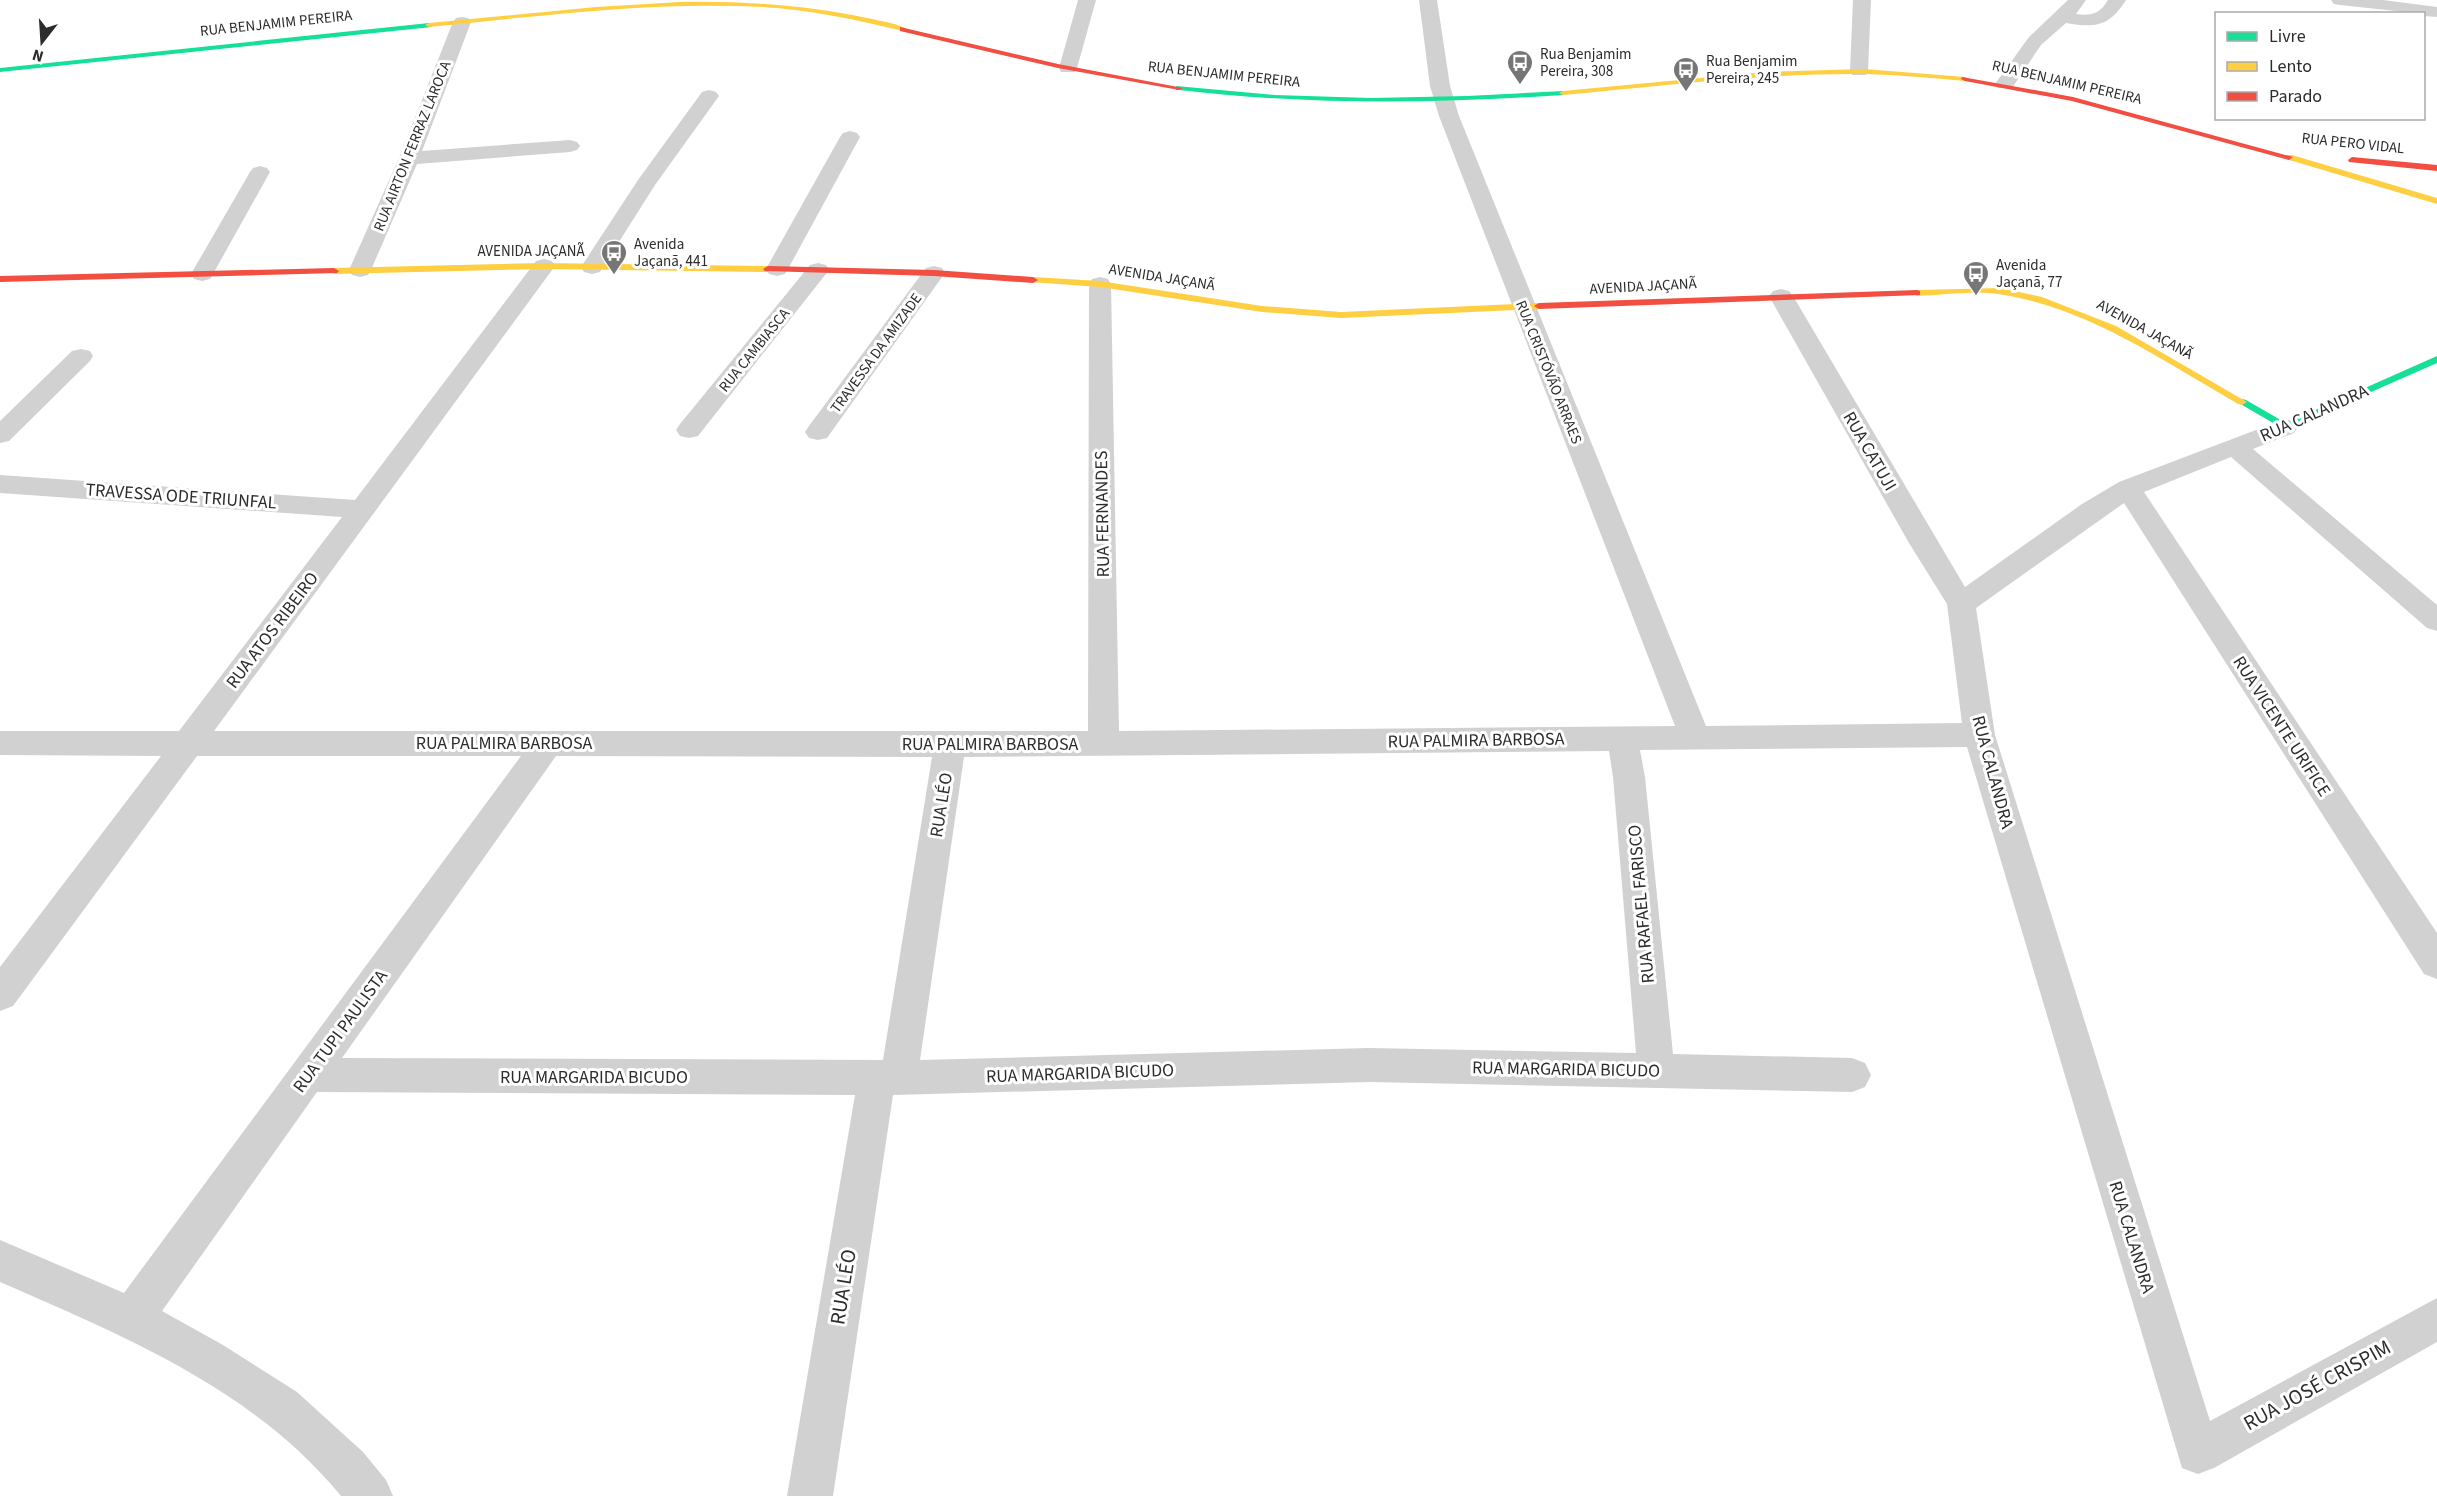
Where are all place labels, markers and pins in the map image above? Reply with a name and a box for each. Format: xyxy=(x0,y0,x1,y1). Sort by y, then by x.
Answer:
place label: Rua Benjamim Pereira, 308 xyxy=(1540,44,1632,82)
bus stop icon: Rua Benjamim Pereira, 308 xyxy=(1505,48,1535,86)
place label: Rua Benjamim Pereira, 245 xyxy=(1706,51,1798,89)
bus stop icon: Rua Benjamim Pereira, 245 xyxy=(1671,55,1701,93)
place label: Avenida Jaçanã, 441 xyxy=(634,234,708,272)
bus stop icon: Avenida Jaçanã, 441 xyxy=(599,238,629,276)
place label: Avenida Jaçanã, 77 xyxy=(1996,255,2062,293)
bus stop icon: Avenida Jaçanã, 77 xyxy=(1961,259,1991,297)

